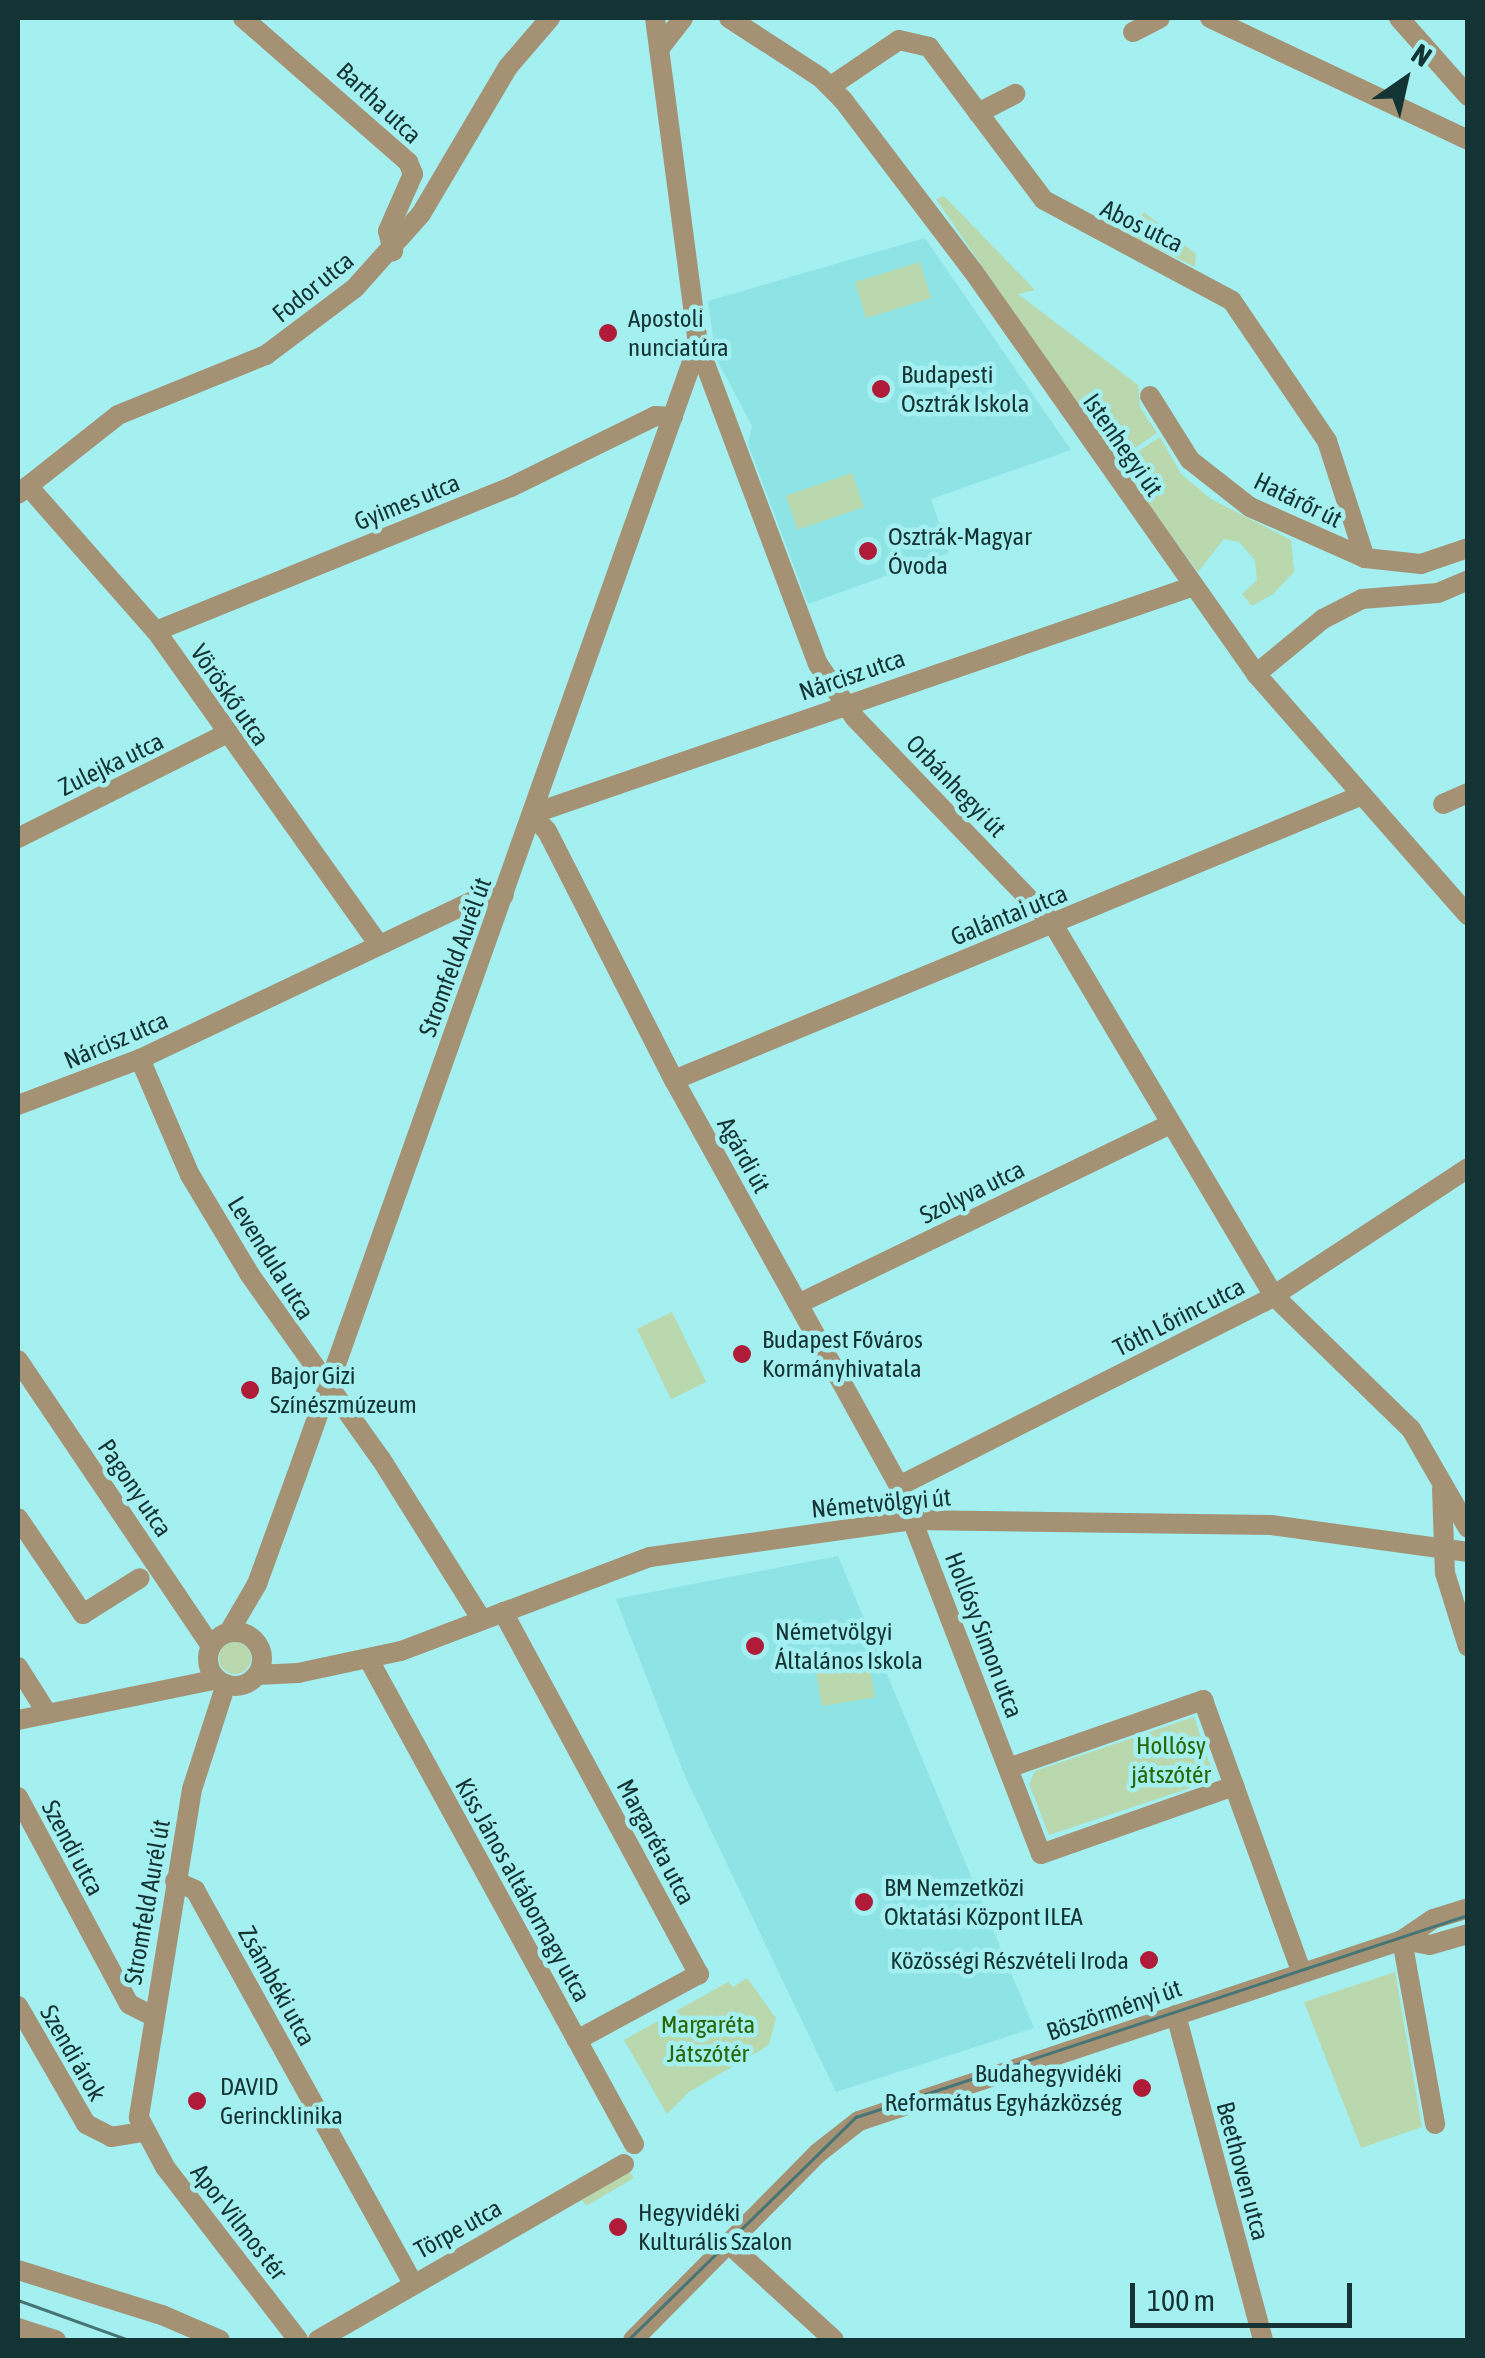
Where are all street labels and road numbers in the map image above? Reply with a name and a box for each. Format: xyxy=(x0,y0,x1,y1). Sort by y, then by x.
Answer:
street label: Bartha utca xyxy=(330,56,428,150)
street label: Abos utca xyxy=(1096,193,1188,259)
street label: Fodor utca xyxy=(266,245,360,329)
street label: Istenhegyi út xyxy=(1077,388,1169,502)
street label: Határőr út xyxy=(1249,466,1347,534)
street label: Gyimes utca xyxy=(350,467,464,537)
street label: Vöröskő utca xyxy=(184,639,276,751)
street label: Nárcisz utca xyxy=(795,643,909,707)
street label: Zulejka utca xyxy=(54,726,168,802)
street label: Orbánhegyi út xyxy=(900,729,1012,843)
street label: Stromfeld Aurél út xyxy=(412,873,498,1041)
street label: Galántai utca xyxy=(946,878,1072,952)
street label: Nárcisz utca xyxy=(60,1005,172,1075)
street label: Agárdi út xyxy=(711,1112,777,1198)
street label: Szolyva utca xyxy=(915,1154,1029,1230)
street label: Levendula utca xyxy=(221,1191,321,1325)
street label: Tóth Lőrinc utca xyxy=(1108,1271,1250,1363)
street label: Pagony utca xyxy=(91,1434,179,1542)
street label: Németvölgyi út xyxy=(810,1482,952,1524)
street label: Hollósy Simon utca xyxy=(939,1548,1029,1722)
street label: Kiss János altábornagy utca xyxy=(449,1773,597,2007)
street label: Margaréta utca xyxy=(610,1774,702,1910)
street label: Szendi utca xyxy=(35,1795,111,1901)
street label: Stromfeld Aurél út xyxy=(118,1817,176,1987)
street label: Zsámbéki utca xyxy=(232,1921,322,2051)
street label: Böszörményi út xyxy=(1043,1973,1185,2047)
street label: Szendi árok xyxy=(34,2000,112,2106)
street label: Beethoven utca xyxy=(1210,2098,1276,2244)
street label: Apor Vilmos tér xyxy=(184,2158,294,2286)
street label: Törpe utca xyxy=(409,2193,507,2265)

